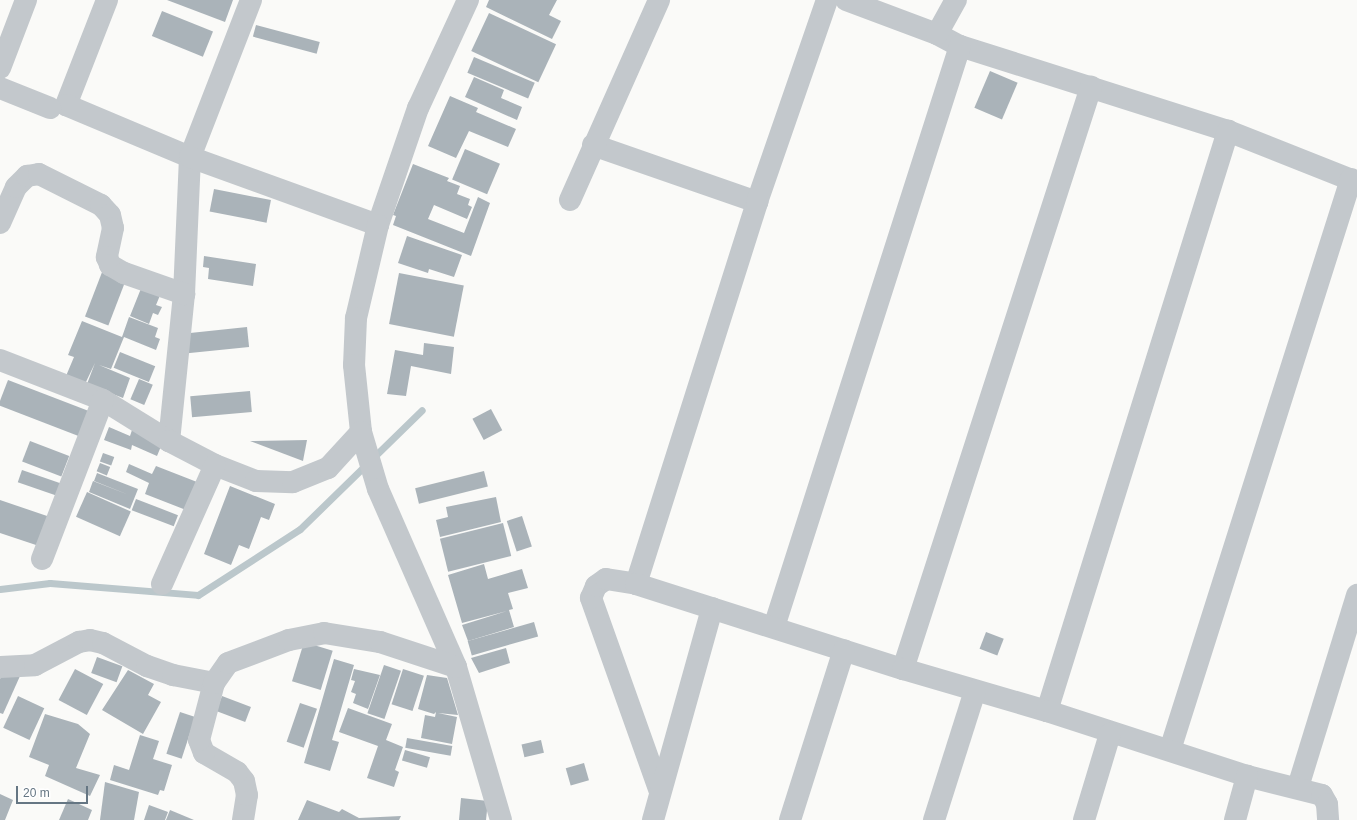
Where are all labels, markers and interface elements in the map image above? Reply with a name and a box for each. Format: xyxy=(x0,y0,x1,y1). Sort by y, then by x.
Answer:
scale bar xyxy=(18,778,90,804)
text: 20 m xyxy=(23,786,50,800)

